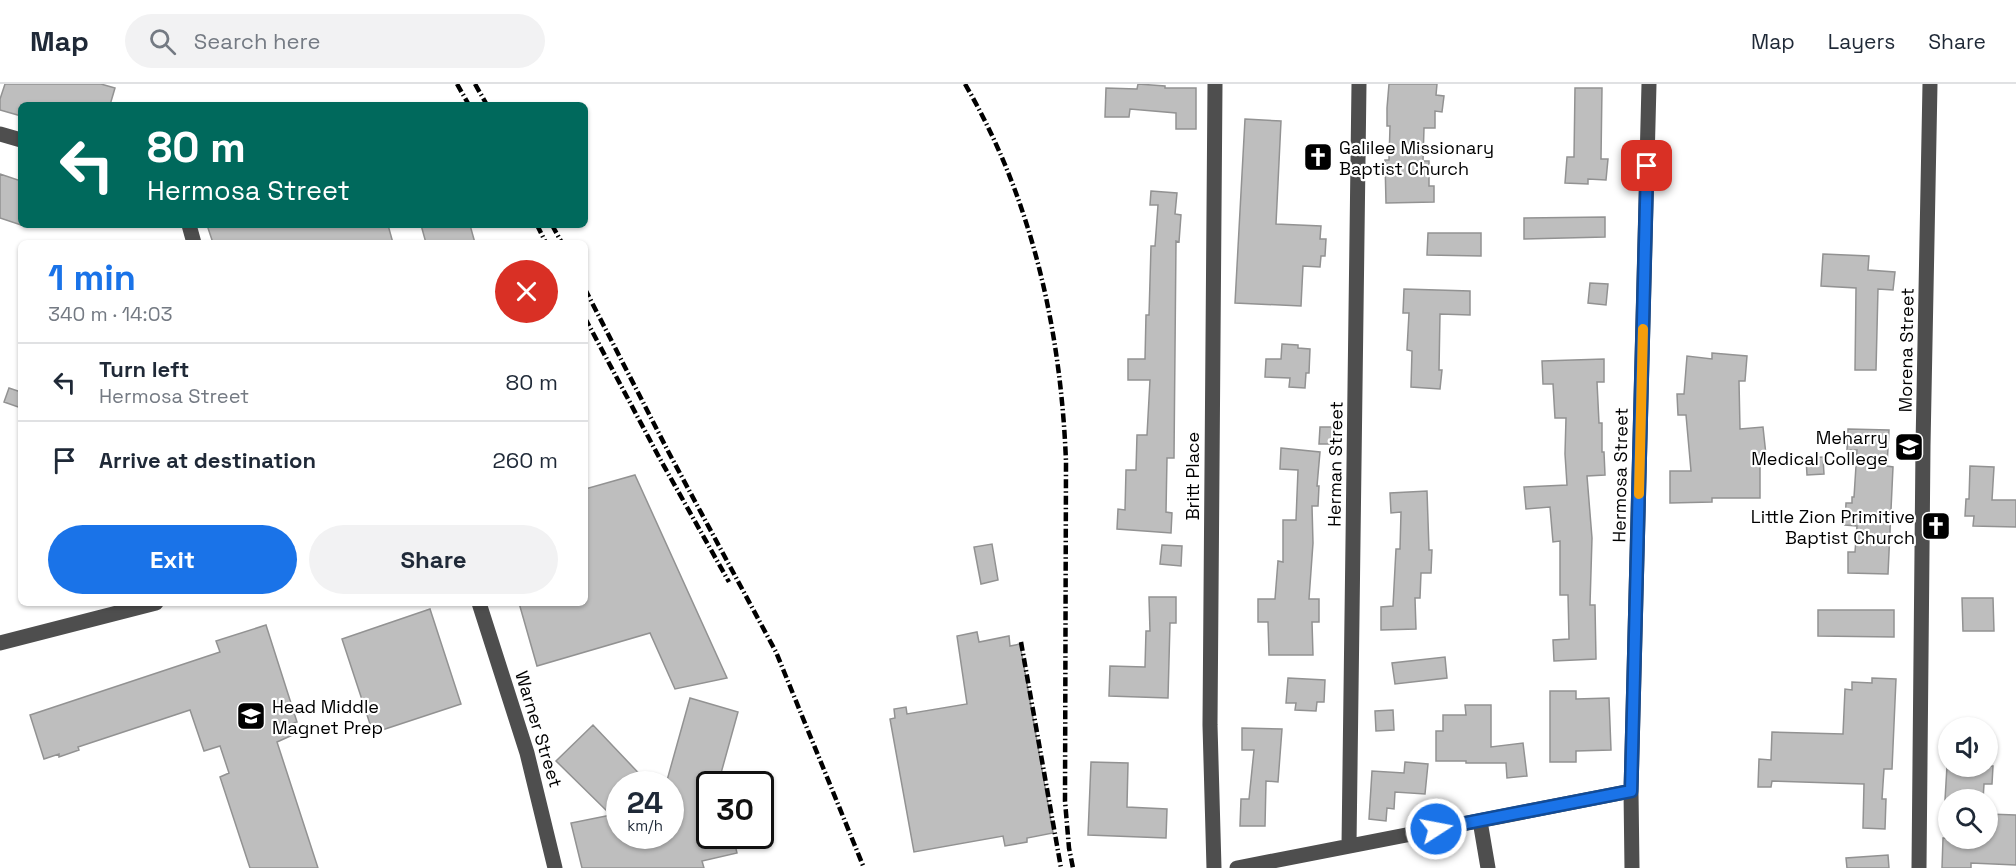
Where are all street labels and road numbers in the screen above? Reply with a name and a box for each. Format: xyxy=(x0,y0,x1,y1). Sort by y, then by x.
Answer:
street label: Morena Street xyxy=(1893,287,1919,413)
street label: Herman Street xyxy=(1322,401,1348,527)
street label: Hermosa Street xyxy=(1607,407,1633,543)
street label: Britt Place xyxy=(1181,432,1204,520)
street label: Warner Street xyxy=(510,668,568,790)

